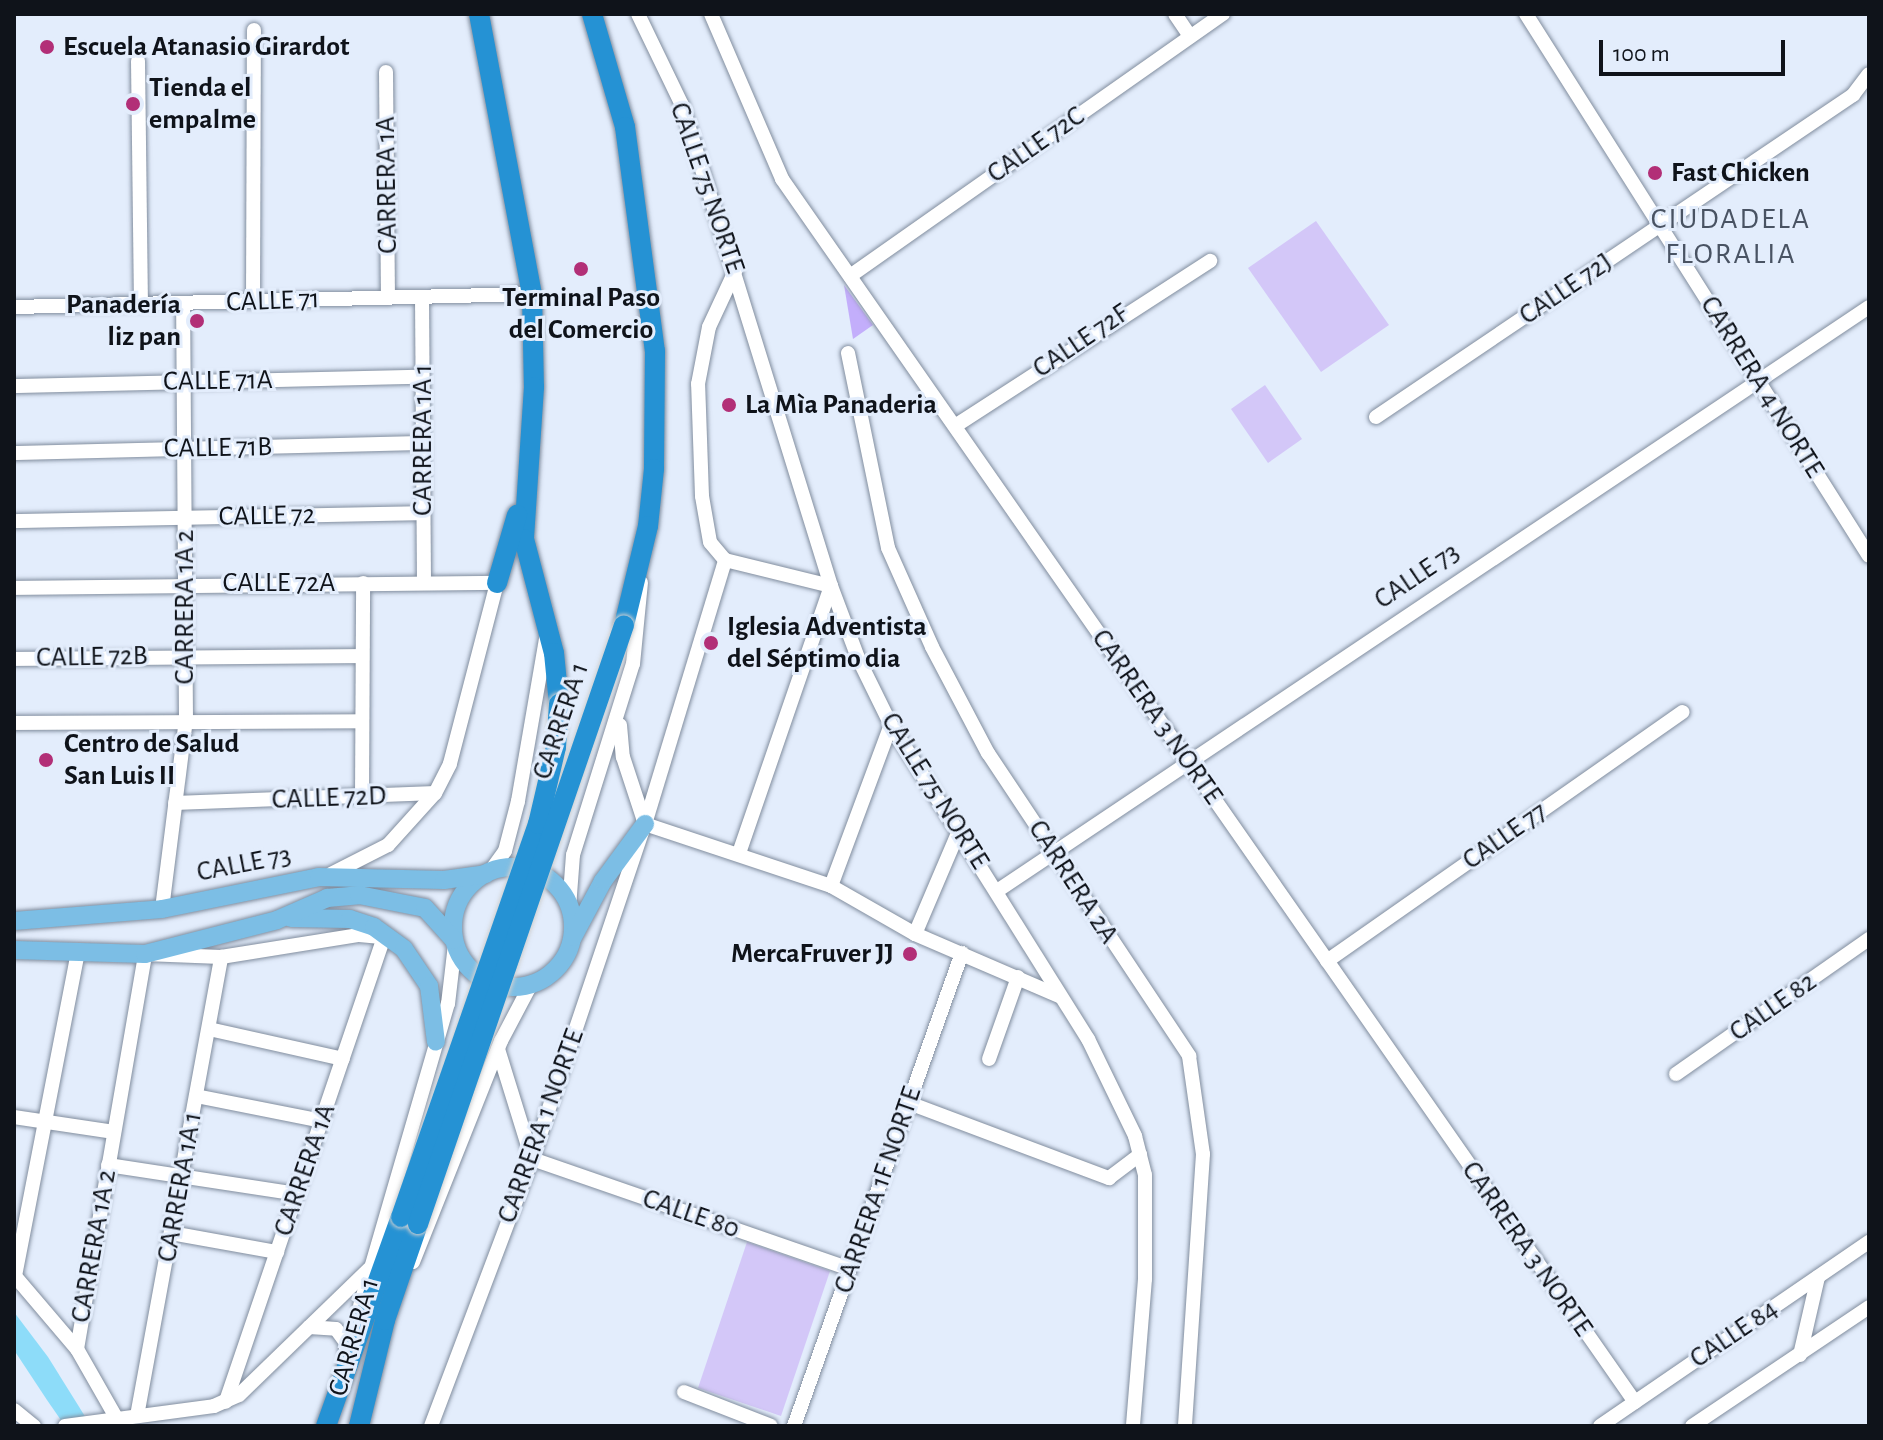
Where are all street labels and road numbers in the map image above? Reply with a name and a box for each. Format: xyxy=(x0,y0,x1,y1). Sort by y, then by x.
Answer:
street label: CALLE 75 NORTE xyxy=(662,98,752,278)
street label: CALLE 72C xyxy=(981,99,1091,191)
street label: CARRERA 1A xyxy=(369,116,405,254)
street label: CALLE 72J xyxy=(1513,246,1619,332)
street label: CALLE 71 xyxy=(226,283,320,319)
street label: CARRERA 4 NORTE xyxy=(1693,290,1831,484)
street label: CALLE 72F xyxy=(1027,297,1135,385)
street label: CALLE 71A xyxy=(163,363,273,399)
street label: CARRERA 1A 1 xyxy=(406,364,440,516)
street label: CALLE 71B xyxy=(163,430,273,466)
street label: CALLE 72 xyxy=(218,498,316,534)
street label: CARRERA 1A 2 xyxy=(168,530,202,684)
street label: CALLE 73 xyxy=(1368,535,1466,617)
street label: CALLE 72A xyxy=(223,566,335,600)
street label: CARRERA 3 NORTE xyxy=(1084,623,1230,811)
street label: CALLE 72B xyxy=(36,639,148,675)
street label: CARRERA 1 xyxy=(525,658,597,784)
street label: CALLE 75 NORTE xyxy=(874,706,996,876)
street label: CALLE 72D xyxy=(271,779,387,817)
street label: CALLE 77 xyxy=(1456,795,1554,877)
street label: CARRERA 2A xyxy=(1021,814,1125,950)
street label: CALLE 73 xyxy=(194,838,294,890)
street label: CALLE 82 xyxy=(1723,965,1823,1049)
street label: CARRERA 1 NORTE xyxy=(490,1024,592,1228)
street label: CARRERA 1F NORTE xyxy=(827,1082,929,1298)
street label: CARRERA 1A xyxy=(267,1100,343,1240)
street label: CARRERA 1A 1 xyxy=(150,1109,210,1265)
street label: CARRERA 3 NORTE xyxy=(1454,1155,1600,1343)
street label: CARRERA 1A 2 xyxy=(64,1167,124,1325)
street label: CALLE 80 xyxy=(638,1182,744,1246)
street label: CARRERA 1 xyxy=(321,1274,387,1400)
street label: CALLE 84 xyxy=(1684,1292,1784,1376)

